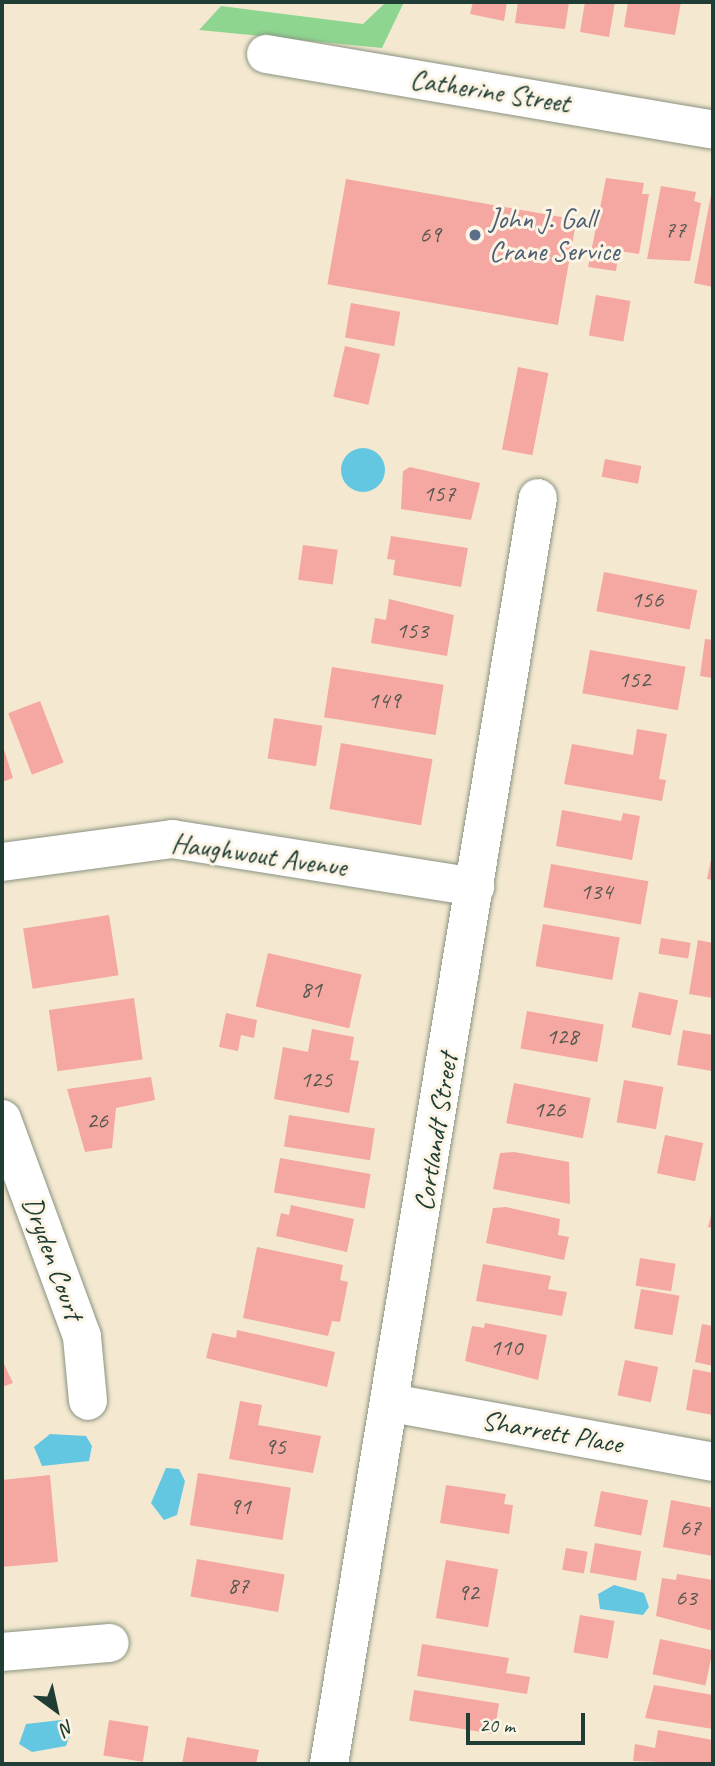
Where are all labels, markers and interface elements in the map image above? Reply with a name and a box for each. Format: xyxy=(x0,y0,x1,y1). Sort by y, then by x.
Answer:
street label: Catherine Street xyxy=(408,62,572,120)
place label: John J. Gall Crane Service xyxy=(489,202,619,268)
house number: 77 xyxy=(664,216,686,244)
house number: 69 xyxy=(419,221,441,249)
marker: John J. Gall Crane Service xyxy=(467,227,483,243)
house number: 157 xyxy=(423,480,455,508)
house number: 156 xyxy=(631,586,663,614)
house number: 153 xyxy=(396,617,428,645)
house number: 152 xyxy=(618,666,650,694)
house number: 149 xyxy=(368,687,400,715)
street label: Haughwout Avenue xyxy=(169,826,349,884)
house number: 134 xyxy=(580,878,612,906)
house number: 81 xyxy=(300,976,322,1004)
house number: 128 xyxy=(546,1023,578,1051)
street label: Cortlandt Street xyxy=(407,1051,465,1213)
house number: 125 xyxy=(300,1066,332,1094)
house number: 126 xyxy=(533,1096,565,1124)
house number: 26 xyxy=(86,1107,108,1135)
street label: Dryden Court xyxy=(15,1192,91,1324)
house number: 110 xyxy=(490,1334,522,1362)
street label: Sharrett Place xyxy=(479,1403,625,1461)
house number: 95 xyxy=(264,1433,286,1461)
house number: 91 xyxy=(229,1493,251,1521)
house number: 67 xyxy=(679,1514,701,1542)
house number: 87 xyxy=(227,1572,249,1600)
house number: 92 xyxy=(457,1579,479,1607)
house number: 63 xyxy=(675,1584,697,1612)
north arrow xyxy=(21,1675,91,1745)
scale bar xyxy=(470,1700,589,1744)
text: 20 m xyxy=(479,1712,515,1738)
text: N xyxy=(56,1714,79,1741)

